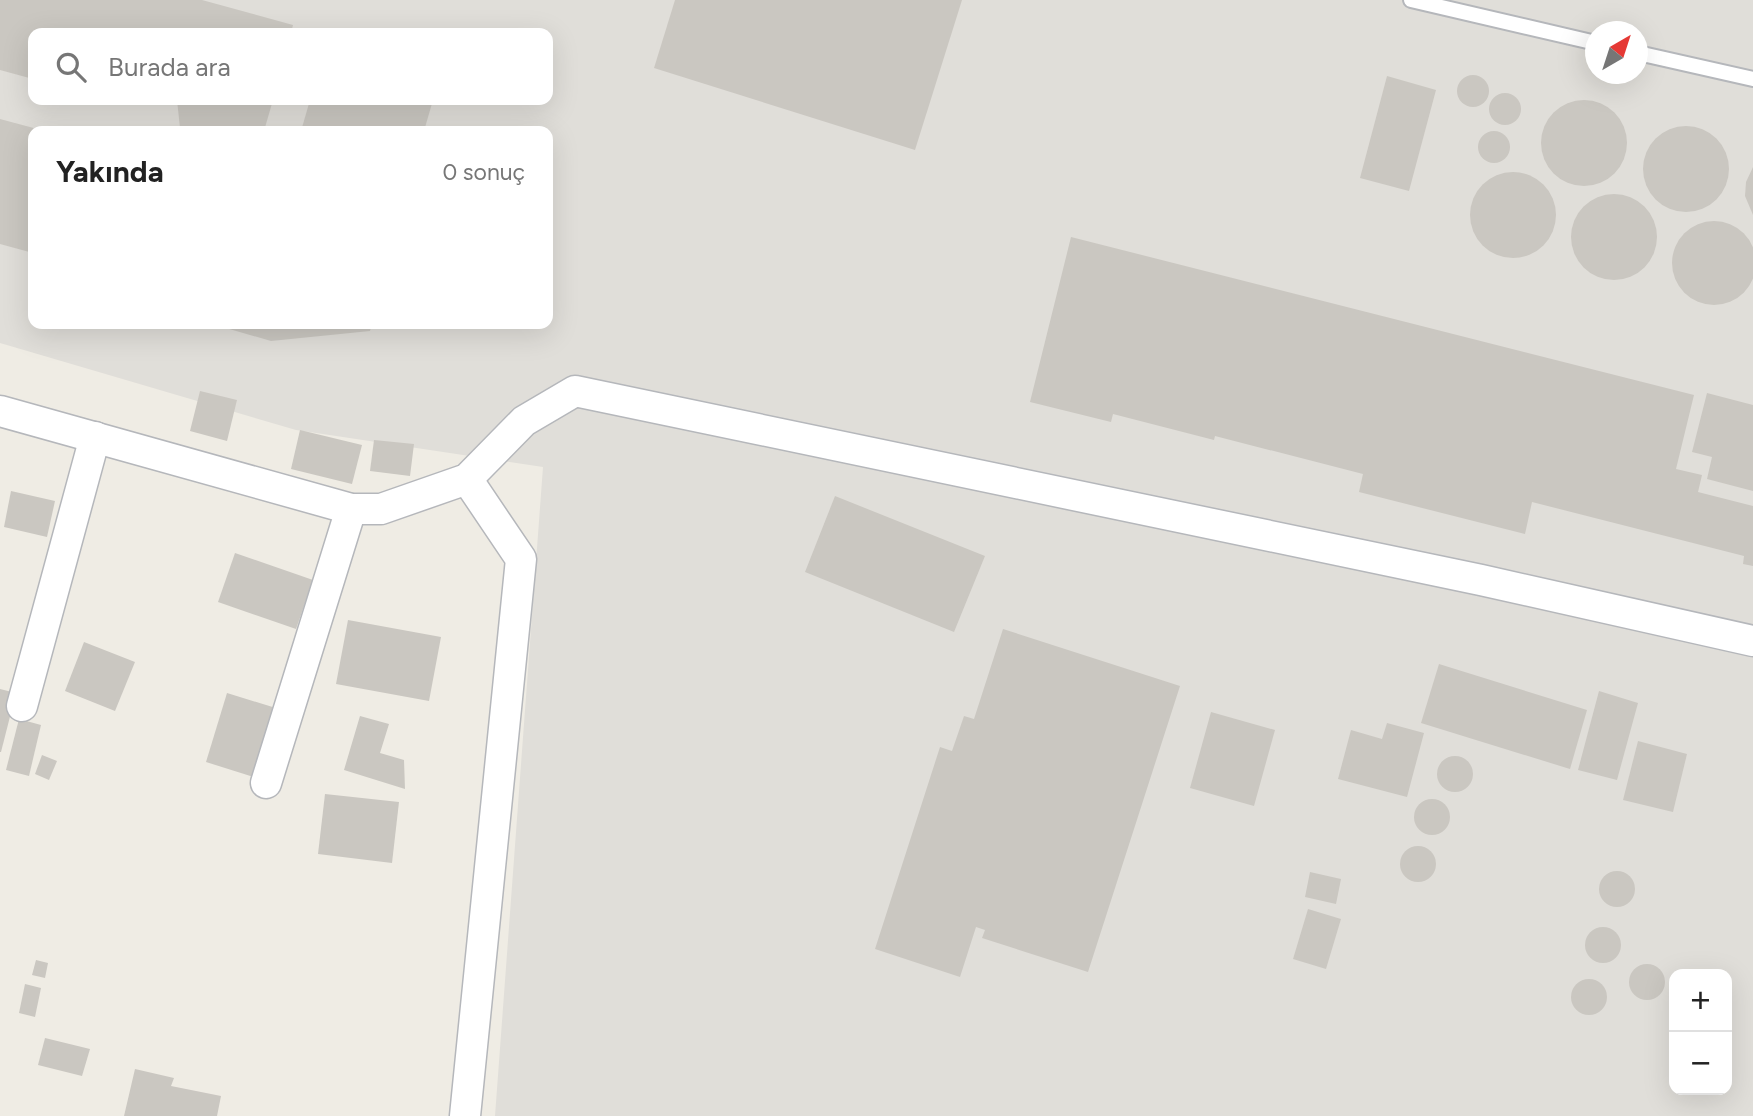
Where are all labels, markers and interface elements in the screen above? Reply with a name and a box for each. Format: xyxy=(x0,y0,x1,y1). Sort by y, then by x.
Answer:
north arrow xyxy=(1585,21,1648,84)
search box xyxy=(28,28,553,105)
icon: search xyxy=(52,48,90,86)
text: Burada ara xyxy=(108,51,231,83)
text: Yakında xyxy=(56,153,164,190)
text: 0 sonuç xyxy=(442,158,525,186)
map controls xyxy=(1669,969,1732,1095)
button: + xyxy=(1669,969,1732,1032)
button: − xyxy=(1669,1032,1732,1095)

